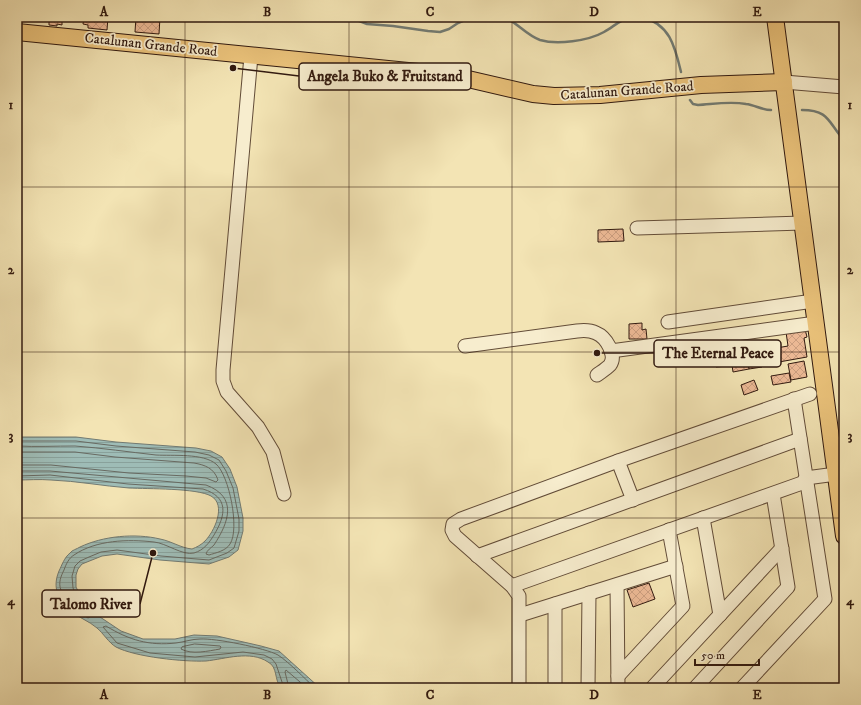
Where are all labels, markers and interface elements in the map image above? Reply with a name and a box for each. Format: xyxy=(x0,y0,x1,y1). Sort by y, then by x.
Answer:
text: A xyxy=(99,4,109,20)
text: B xyxy=(263,4,271,20)
text: C xyxy=(426,4,435,20)
text: D xyxy=(589,4,599,20)
text: E xyxy=(752,4,762,20)
street label: Catalunan Grande Road xyxy=(84,29,218,61)
callout: Angela Buko & Fruitstand xyxy=(299,63,471,90)
text: Angela Buko & Fruitstand xyxy=(306,67,463,86)
street label: Catalunan Grande Road xyxy=(560,77,694,105)
text: 1 xyxy=(9,97,14,113)
text: 1 xyxy=(848,97,853,113)
text: 2 xyxy=(8,262,15,278)
text: 2 xyxy=(847,262,854,278)
callout: The Eternal Peace xyxy=(654,340,781,367)
text: The Eternal Peace xyxy=(661,344,775,363)
text: 3 xyxy=(9,428,14,444)
text: 3 xyxy=(848,428,853,444)
callout: Talomo River xyxy=(42,590,140,617)
text: 4 xyxy=(6,593,15,610)
text: 4 xyxy=(845,593,854,610)
text: Talomo River xyxy=(49,595,132,614)
scale bar xyxy=(695,641,759,667)
text: 50 m xyxy=(701,648,725,663)
text: A xyxy=(99,687,109,703)
text: B xyxy=(263,687,271,703)
text: C xyxy=(426,687,435,703)
text: D xyxy=(589,687,599,703)
text: E xyxy=(752,687,762,703)

